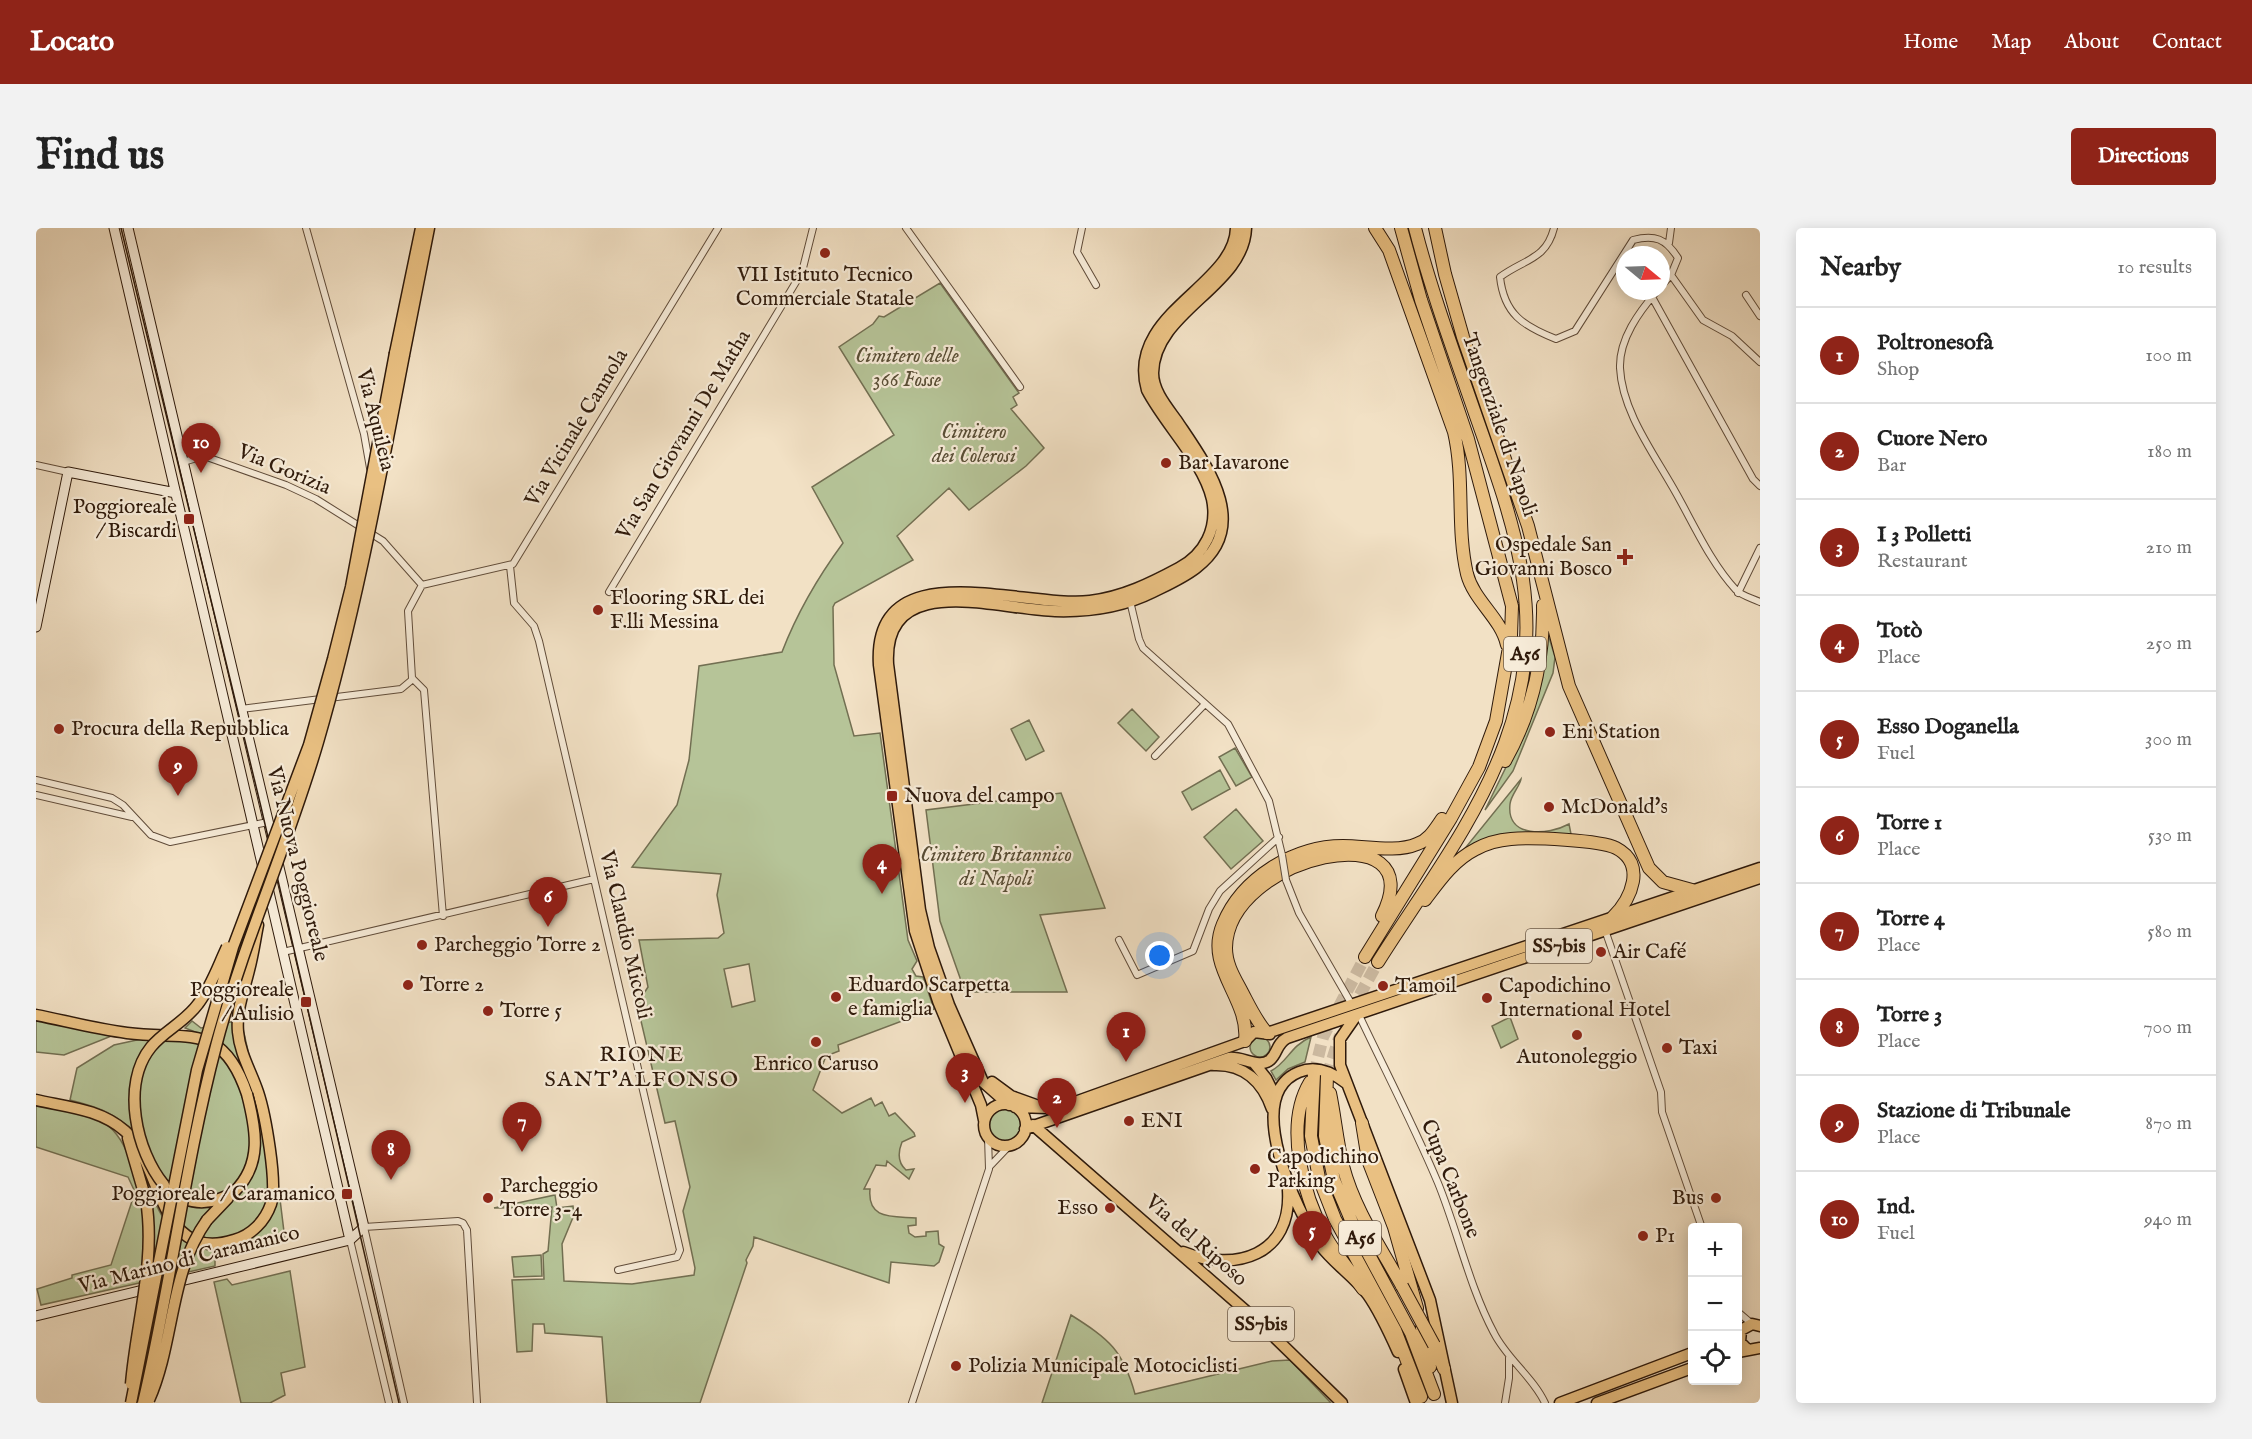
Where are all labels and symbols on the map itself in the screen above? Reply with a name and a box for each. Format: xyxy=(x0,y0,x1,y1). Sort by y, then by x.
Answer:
marker: VII Istituto Tecnico Commerciale Statale xyxy=(818,246,832,260)
north arrow xyxy=(1616,246,1670,300)
place label: VII Istituto Tecnico Commerciale Statale xyxy=(736,262,914,313)
street label: Via San Giovanni De Matha xyxy=(610,324,758,546)
street label: Tangenziale di Napoli xyxy=(1455,330,1543,520)
street label: Via Vicinale Cannola xyxy=(519,343,635,513)
park label: Cimitero delle 366 Fosse xyxy=(855,343,959,394)
street label: Via Aquileia xyxy=(349,365,401,475)
park label: Cimitero dei Colerosi xyxy=(931,419,1018,470)
pin: 10 xyxy=(182,424,220,473)
street label: Via Gorizia xyxy=(232,438,336,502)
place label: Bar Iavarone xyxy=(1178,450,1290,477)
marker: Bar Iavarone xyxy=(1159,456,1173,470)
place label: Poggioreale / Biscardi xyxy=(73,494,177,545)
marker: Poggioreale / Biscardi xyxy=(182,512,196,526)
place label: Ospedale San Giovanni Bosco xyxy=(1475,532,1612,583)
marker: Ospedale San Giovanni Bosco xyxy=(1616,548,1634,566)
place label: Flooring SRL dei F.lli Messina xyxy=(610,585,765,636)
marker: Flooring SRL dei F.lli Messina xyxy=(591,603,605,617)
road number: A56 xyxy=(1504,637,1546,671)
place label: Procura della Repubblica xyxy=(71,716,290,743)
place label: Eni Station xyxy=(1562,719,1660,746)
marker: Procura della Repubblica xyxy=(52,722,66,736)
marker: Eni Station xyxy=(1543,725,1557,739)
pin: 9 xyxy=(158,746,198,796)
street label: Via Nuova Poggioreale xyxy=(259,763,334,965)
place label: Nuova del campo xyxy=(904,783,1055,810)
marker: Nuova del campo xyxy=(885,789,899,803)
place label: McDonald's xyxy=(1561,794,1668,821)
marker: McDonald's xyxy=(1542,800,1556,814)
park label: Cimitero Britannico di Napoli xyxy=(920,842,1072,893)
pin: 4 xyxy=(862,844,902,894)
street label: Via Claudio Miccoli xyxy=(592,847,658,1022)
pin: 6 xyxy=(528,878,568,927)
road number: SS7bis xyxy=(1526,929,1592,963)
place label: Parcheggio Torre 2 xyxy=(434,932,601,959)
marker: Parcheggio Torre 2 xyxy=(415,938,429,952)
place label: Air Café xyxy=(1612,939,1687,966)
your location xyxy=(1145,941,1174,970)
marker: Air Café xyxy=(1594,945,1608,959)
place label: Torre 2 xyxy=(420,972,484,999)
place label: Eduardo Scarpetta e famiglia xyxy=(848,972,1011,1023)
place label: Tamoil xyxy=(1395,973,1457,1000)
place label: Capodichino International Hotel xyxy=(1499,973,1670,1024)
place label: Poggioreale / Aulisio xyxy=(190,977,294,1028)
marker: Torre 2 xyxy=(401,978,415,992)
marker: Tamoil xyxy=(1376,979,1390,993)
marker: Eduardo Scarpetta e famiglia xyxy=(829,990,843,1004)
marker: Capodichino International Hotel xyxy=(1480,991,1494,1005)
marker: Poggioreale / Aulisio xyxy=(299,995,313,1009)
place label: Torre 5 xyxy=(500,998,562,1025)
marker: Torre 5 xyxy=(481,1004,495,1018)
pin: 1 xyxy=(1106,1012,1146,1062)
marker: Autonoleggio xyxy=(1570,1028,1584,1042)
marker: Enrico Caruso xyxy=(809,1035,823,1049)
place label: Taxi xyxy=(1679,1035,1718,1062)
district label: RIONE SANT'ALFONSO xyxy=(545,1041,739,1094)
marker: Taxi xyxy=(1660,1041,1674,1055)
place label: Autonoleggio xyxy=(1516,1044,1637,1071)
place label: Enrico Caruso xyxy=(753,1051,879,1078)
pin: 3 xyxy=(946,1054,984,1103)
pin: 2 xyxy=(1038,1078,1076,1128)
pin: 7 xyxy=(502,1102,542,1152)
place label: ENI xyxy=(1141,1108,1183,1135)
marker: ENI xyxy=(1122,1114,1136,1128)
street label: Cupa Carbone xyxy=(1414,1116,1486,1243)
pin: 8 xyxy=(372,1130,410,1180)
place label: Capodichino Parking xyxy=(1267,1144,1379,1195)
marker: Capodichino Parking xyxy=(1248,1162,1262,1176)
place label: Parcheggio Torre 3-4 xyxy=(500,1173,598,1224)
place label: Poggioreale / Caramanico xyxy=(111,1181,335,1208)
place label: Bus xyxy=(1672,1185,1704,1212)
marker: Poggioreale / Caramanico xyxy=(340,1187,354,1201)
street label: Via del Riposo xyxy=(1138,1188,1253,1293)
marker: Parcheggio Torre 3-4 xyxy=(481,1191,495,1205)
marker: Bus xyxy=(1709,1191,1723,1205)
place label: Esso xyxy=(1057,1195,1098,1222)
marker: Esso xyxy=(1103,1201,1117,1215)
pin: 5 xyxy=(1292,1212,1332,1261)
street label: Via Marino di Caramanico xyxy=(75,1219,302,1301)
road number: A56 xyxy=(1339,1221,1381,1255)
place label: P1 xyxy=(1655,1223,1675,1250)
marker: P1 xyxy=(1636,1229,1650,1243)
road number: SS7bis xyxy=(1228,1307,1294,1341)
place label: Polizia Municipale Motociclisti xyxy=(968,1353,1238,1380)
marker: Polizia Municipale Motociclisti xyxy=(949,1359,963,1373)

